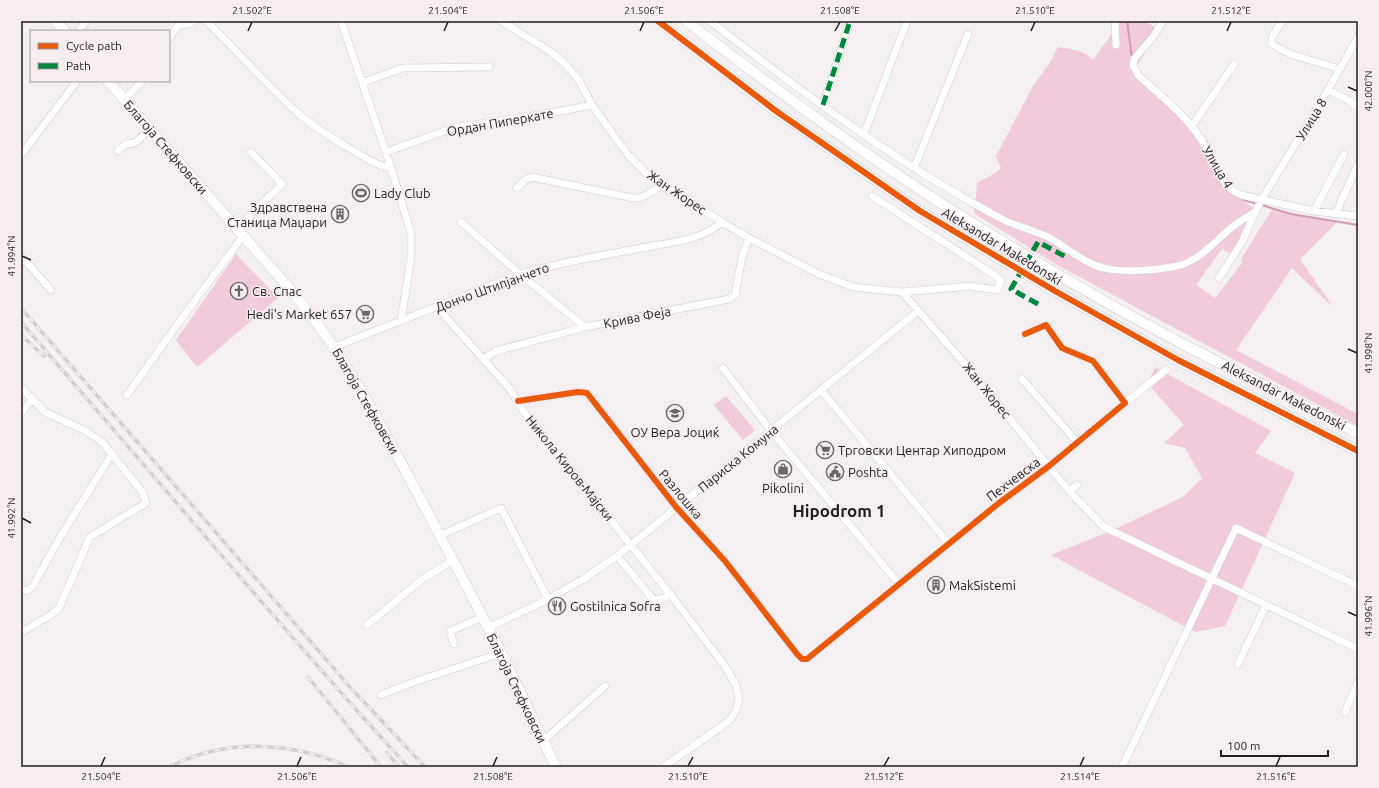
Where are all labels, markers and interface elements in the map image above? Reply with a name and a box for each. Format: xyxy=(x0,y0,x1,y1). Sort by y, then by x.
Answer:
text: 21.502°E xyxy=(232,5,272,16)
text: 21.504°E xyxy=(428,5,468,16)
text: 21.506°E xyxy=(624,5,664,16)
text: 21.508°E xyxy=(820,5,860,16)
text: 21.510°E xyxy=(1015,5,1055,16)
text: 21.512°E xyxy=(1211,5,1251,16)
legend xyxy=(30,30,170,82)
text: Cycle path xyxy=(66,39,122,52)
text: Path xyxy=(66,59,91,72)
text: 42.000°N xyxy=(1363,70,1374,112)
street label: Улица 8 xyxy=(1293,95,1329,143)
street label: Благоја Стефковски xyxy=(121,97,211,197)
street label: Ордан Пиперкате xyxy=(446,106,554,138)
street label: Улица 4 xyxy=(1200,143,1236,191)
street label: Жан Жорес xyxy=(645,167,709,217)
sports icon: Lady Club xyxy=(351,183,371,203)
place label: Lady Club xyxy=(374,186,431,200)
place label: Здравствена Станица Маџари xyxy=(227,200,327,229)
building icon: Здравствена Станица Маџари xyxy=(330,204,350,224)
street label: Aleksandar Makedonski xyxy=(940,205,1064,287)
text: 41.994°N xyxy=(6,235,17,277)
street label: Дончо Штипјанчето xyxy=(433,260,551,314)
church icon: Св. Спас xyxy=(229,281,249,301)
place label: Св. Спас xyxy=(252,284,301,298)
supermarket icon: Hedi's Market 657 xyxy=(355,304,375,324)
street label: Крива Феја xyxy=(602,304,672,330)
place label: Hedi's Market 657 xyxy=(247,307,352,321)
text: 41.998°N xyxy=(1363,332,1374,374)
street label: Благоја Стефковски xyxy=(330,345,402,457)
street label: Aleksandar Makedonski xyxy=(1220,358,1348,432)
street label: Жан Жорес xyxy=(960,359,1014,421)
school or university icon: ОУ Вера Јоциќ xyxy=(665,403,685,423)
street label: Никола Киров-Мајски xyxy=(523,413,617,523)
street label: Париска Комуна xyxy=(695,422,781,494)
place label: ОУ Вера Јоциќ xyxy=(631,425,720,439)
supermarket icon: Трговски Центар Хиподром xyxy=(815,440,835,460)
place label: Трговски Центар Хиподром xyxy=(838,443,1006,457)
street label: Пехчевска xyxy=(984,454,1042,504)
shop icon: Pikolini xyxy=(773,459,793,479)
public building icon: Poshta xyxy=(825,462,845,482)
place label: Poshta xyxy=(848,465,888,479)
street label: Разлошка xyxy=(656,467,706,521)
place label: Pikolini xyxy=(762,481,804,495)
text: 41.992°N xyxy=(6,497,17,539)
district label: Hipodrom 1 xyxy=(792,501,886,520)
building icon: MakSistemi xyxy=(926,575,946,595)
place label: MakSistemi xyxy=(949,578,1016,592)
text: 41.996°N xyxy=(1363,595,1374,637)
restaurant icon: Gostilnica Sofra xyxy=(547,596,567,616)
place label: Gostilnica Sofra xyxy=(570,599,661,613)
street label: Благоја Стефковски xyxy=(484,631,550,745)
scale bar xyxy=(1221,732,1328,758)
text: 100 m xyxy=(1227,739,1260,752)
text: 21.504°E xyxy=(81,771,121,782)
text: 21.506°E xyxy=(277,771,317,782)
text: 21.508°E xyxy=(473,771,513,782)
text: 21.510°E xyxy=(668,771,708,782)
text: 21.512°E xyxy=(864,771,904,782)
text: 21.514°E xyxy=(1060,771,1100,782)
text: 21.516°E xyxy=(1256,771,1296,782)

